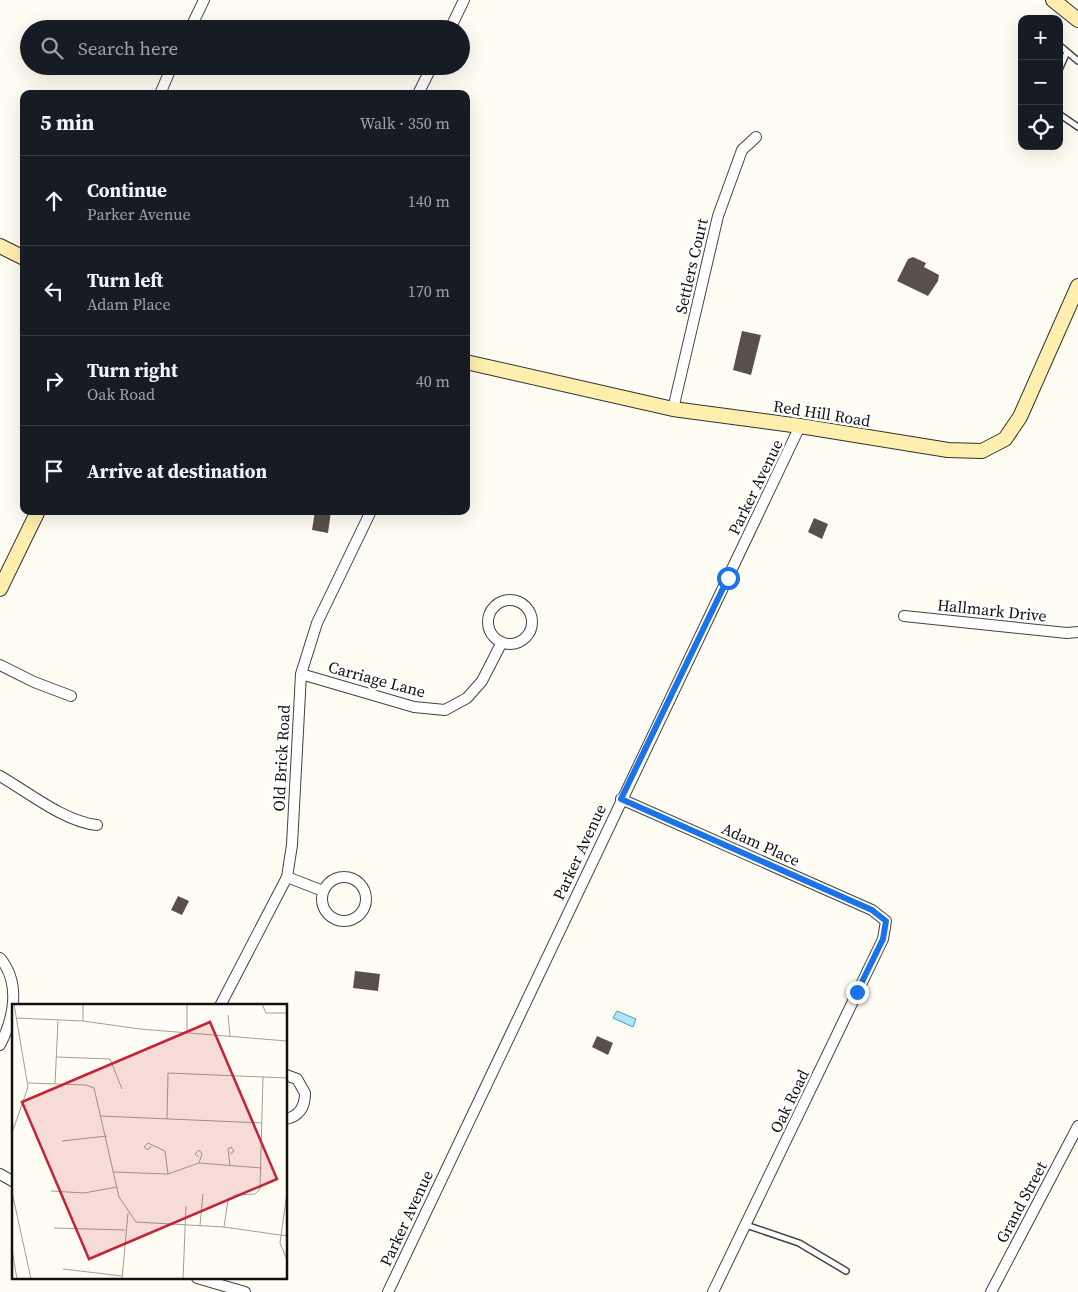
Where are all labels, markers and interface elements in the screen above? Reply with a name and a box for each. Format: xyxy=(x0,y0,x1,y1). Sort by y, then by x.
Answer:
map controls xyxy=(1018,15,1063,150)
button: + xyxy=(1018,15,1063,60)
search box xyxy=(20,20,470,75)
icon: search xyxy=(38,34,66,62)
text: Search here xyxy=(78,35,178,61)
button: − xyxy=(1018,60,1063,105)
button: locate xyxy=(1018,105,1063,150)
text: 5 min xyxy=(40,108,95,137)
text: Walk · 350 m xyxy=(360,112,450,134)
text: Continue xyxy=(87,177,167,203)
icon: ahead xyxy=(40,187,68,215)
text: 140 m xyxy=(408,190,450,212)
text: Parker Avenue xyxy=(87,203,191,225)
street label: Settlers Court xyxy=(669,215,713,316)
text: Turn left xyxy=(87,267,163,293)
icon: left xyxy=(40,277,68,305)
text: 170 m xyxy=(408,280,450,302)
text: Adam Place xyxy=(87,293,171,315)
text: Turn right xyxy=(87,357,178,383)
icon: right xyxy=(40,367,68,395)
text: 40 m xyxy=(416,370,450,392)
text: Oak Road xyxy=(87,383,155,405)
street label: Red Hill Road xyxy=(772,394,872,432)
street label: Parker Avenue xyxy=(722,436,788,538)
icon: arrive xyxy=(40,457,68,485)
text: Arrive at destination xyxy=(87,458,267,484)
route start xyxy=(717,567,740,590)
street label: Hallmark Drive xyxy=(936,593,1048,627)
street label: Carriage Lane xyxy=(326,655,428,703)
street label: Old Brick Road xyxy=(267,704,295,812)
street label: Parker Avenue xyxy=(547,800,611,904)
street label: Adam Place xyxy=(718,817,804,871)
route end xyxy=(846,981,869,1004)
inset map xyxy=(12,1004,288,1280)
street label: Oak Road xyxy=(764,1066,814,1136)
street label: Grand Street xyxy=(990,1157,1052,1247)
street label: Parker Avenue xyxy=(374,1166,438,1270)

